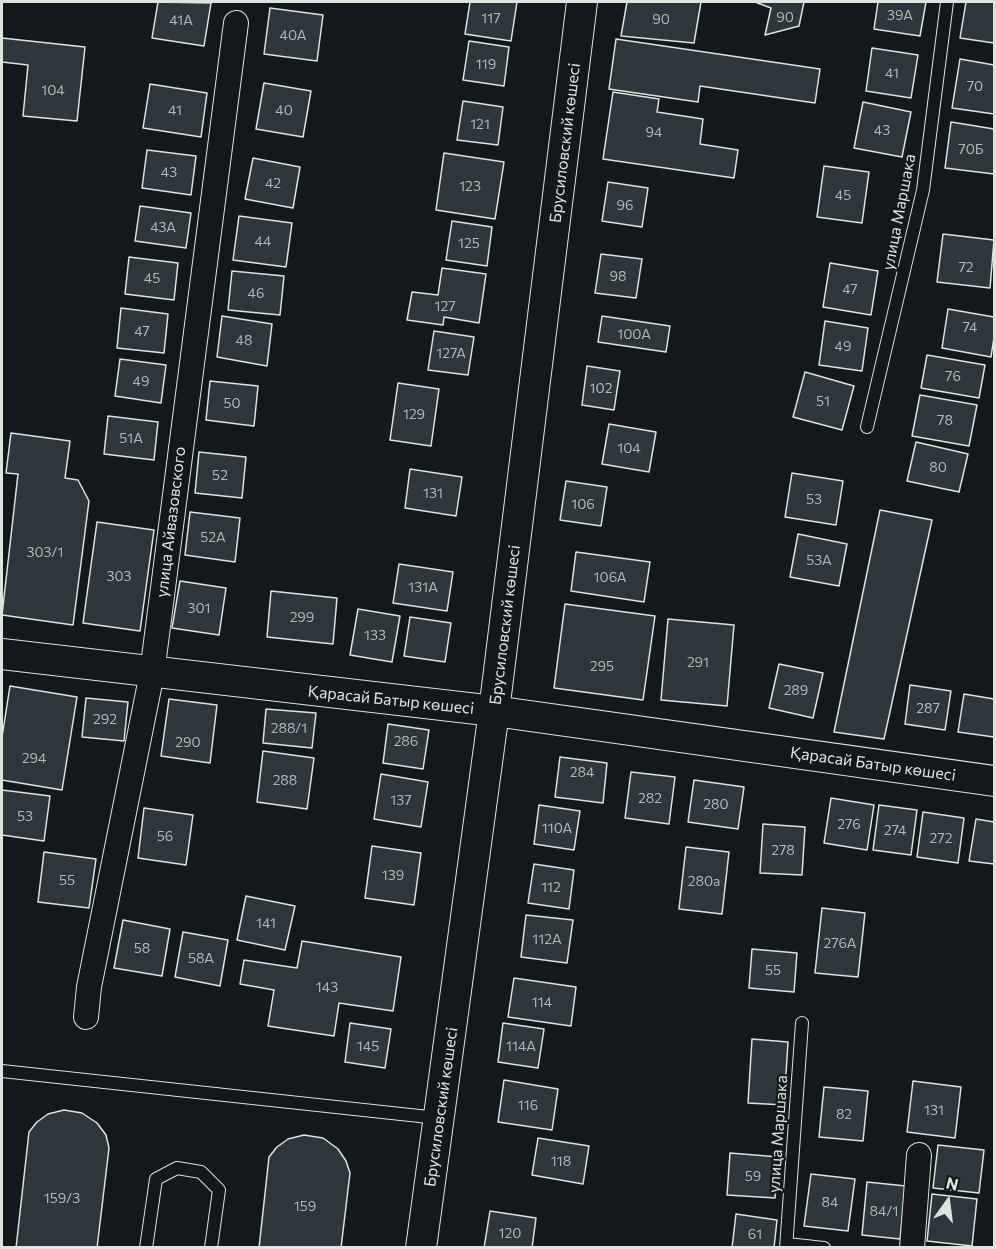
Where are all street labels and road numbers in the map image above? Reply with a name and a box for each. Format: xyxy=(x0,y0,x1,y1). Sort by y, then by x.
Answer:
street label: Брусиловский көшесі xyxy=(546,62,584,224)
street label: улица Маршака xyxy=(878,152,920,272)
street label: улица Айвазовского xyxy=(152,446,190,598)
street label: Брусиловский көшесі xyxy=(486,544,524,706)
street label: Қарасай Батыр көшесі xyxy=(307,682,475,718)
street label: Қарасай Батыр көшесі xyxy=(789,743,957,785)
street label: Брусиловский көшесі xyxy=(420,1026,462,1188)
street label: улица Маршака xyxy=(764,1074,792,1194)

